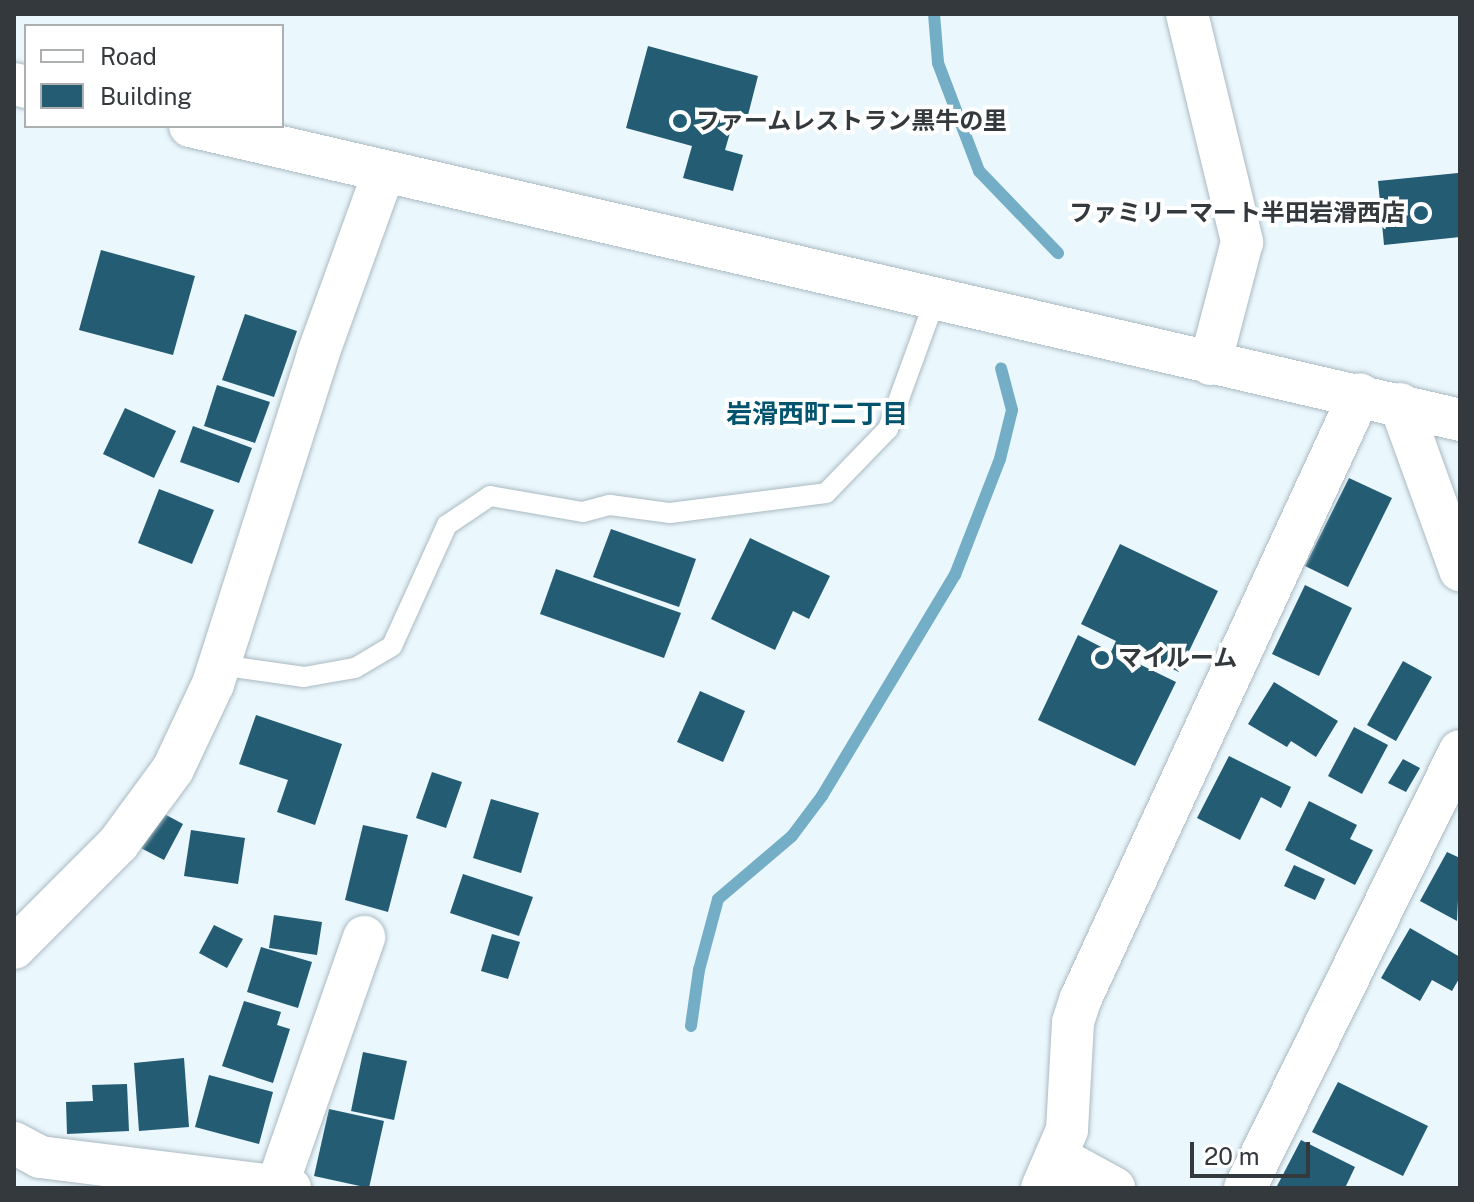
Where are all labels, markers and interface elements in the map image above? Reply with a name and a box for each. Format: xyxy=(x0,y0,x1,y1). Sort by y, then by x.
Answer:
legend xyxy=(24,24,284,128)
text: Road xyxy=(100,42,157,70)
text: Building xyxy=(100,82,192,110)
place label: ファームレストラン黒牛の里 xyxy=(696,107,1008,135)
marker: ファームレストラン黒牛の里 xyxy=(671,112,689,130)
place label: ファミリーマート半田岩滑西店 xyxy=(1069,199,1405,227)
marker: ファミリーマート半田岩滑西店 xyxy=(1412,204,1430,222)
district label: 岩滑西町二丁目 xyxy=(726,398,908,430)
place label: マイルーム xyxy=(1118,644,1238,672)
marker: マイルーム xyxy=(1093,649,1111,667)
scale bar xyxy=(1194,1126,1314,1176)
text: 20 m xyxy=(1204,1142,1260,1170)

